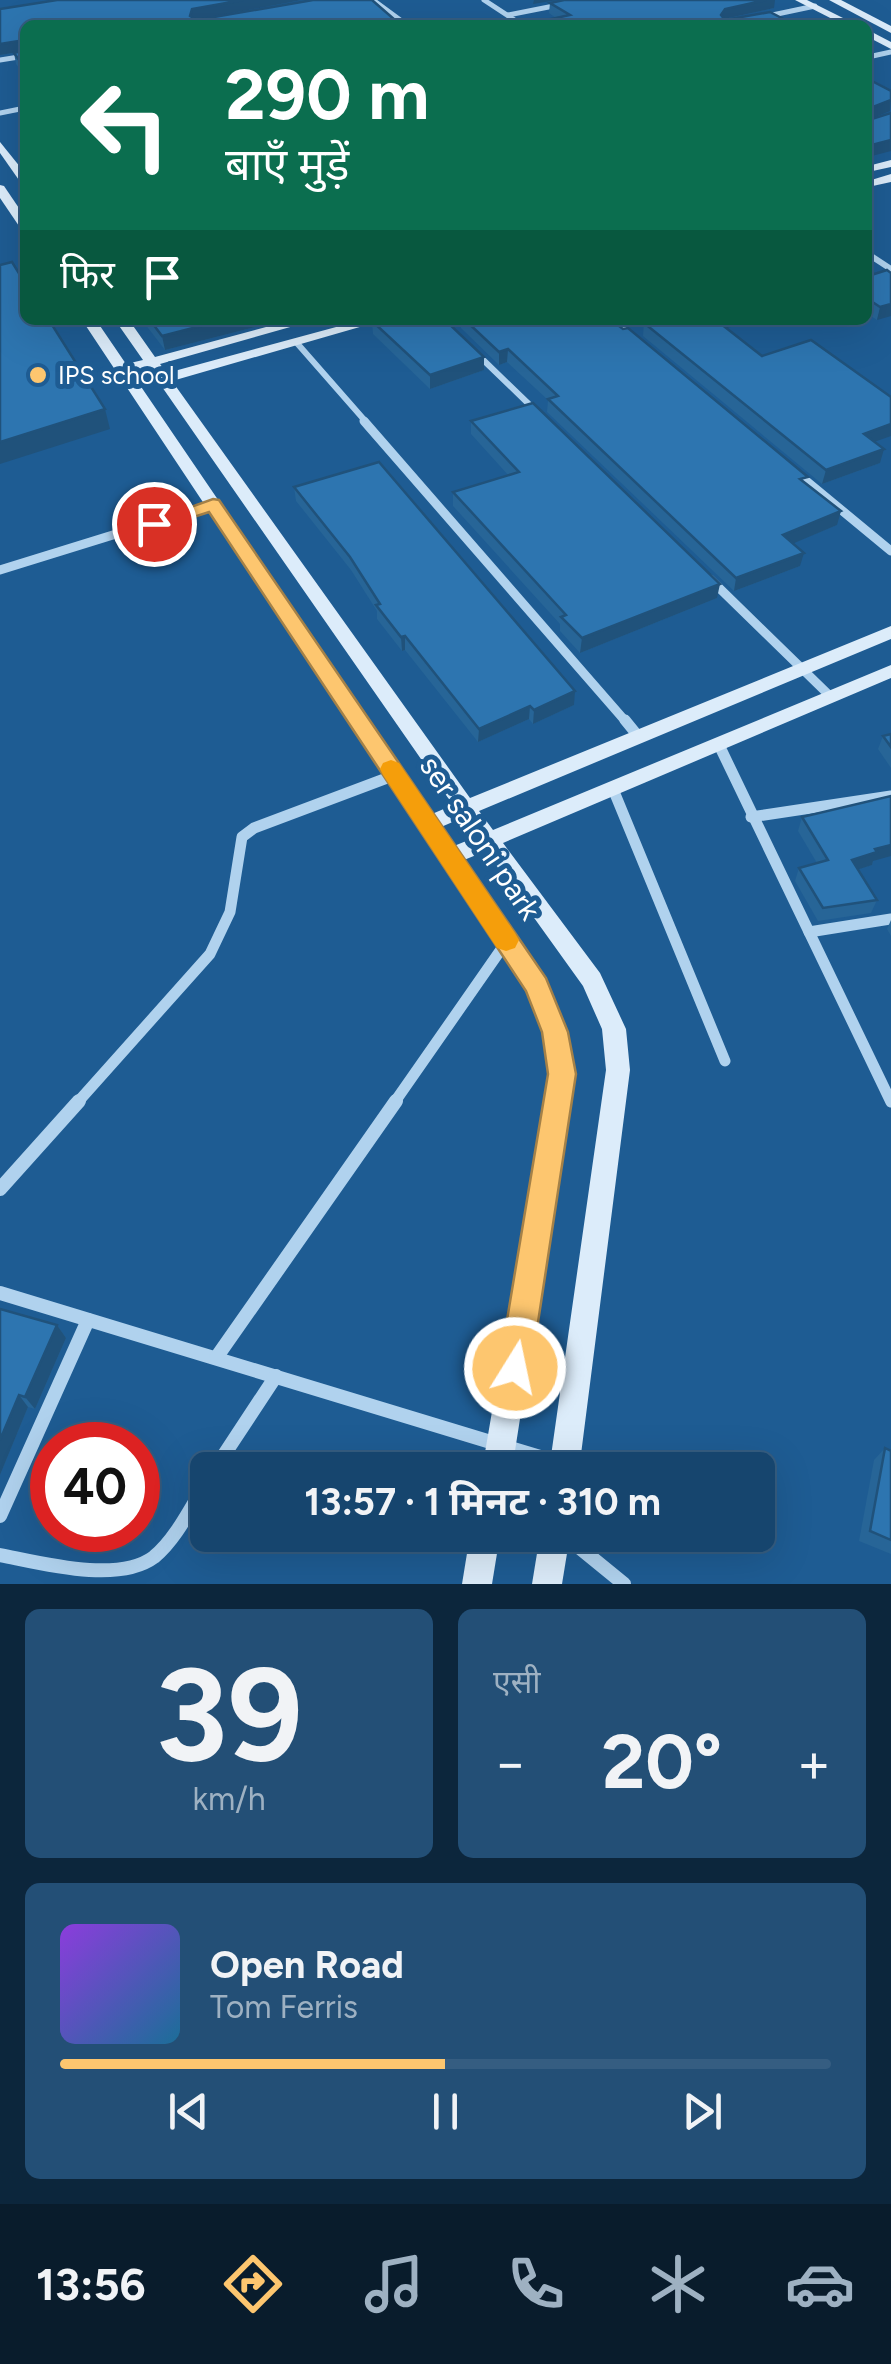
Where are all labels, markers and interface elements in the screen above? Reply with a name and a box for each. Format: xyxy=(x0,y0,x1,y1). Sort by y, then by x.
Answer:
text: 290 m xyxy=(225,52,429,137)
icon: left xyxy=(60,60,190,190)
text: बाएँ मुड़ें xyxy=(225,137,349,191)
icon: arrive xyxy=(135,250,190,305)
text: फिर xyxy=(60,252,115,298)
place label: IPS school xyxy=(58,360,174,390)
marker: IPS school xyxy=(27,364,49,386)
pin xyxy=(112,482,197,567)
icon: arrive xyxy=(127,497,182,552)
street label: ser saloni park xyxy=(412,749,549,927)
position arrow xyxy=(463,1316,567,1420)
speed limit sign: 40 xyxy=(30,1422,160,1552)
text: 13:57 · 1 मिनट · 310 m xyxy=(304,1479,661,1525)
text: 39 xyxy=(155,1637,303,1793)
text: एसी xyxy=(493,1663,541,1701)
text: 20° xyxy=(602,1717,722,1807)
text: − xyxy=(493,1730,527,1796)
text: + xyxy=(797,1730,831,1796)
text: km/h xyxy=(192,1780,266,1818)
text: Open Road xyxy=(210,1942,404,1988)
text: Tom Ferris xyxy=(210,1988,358,2026)
icon: previous xyxy=(161,2084,216,2139)
icon: pause xyxy=(418,2084,473,2139)
icon: next xyxy=(675,2084,730,2139)
icon: directions xyxy=(218,2249,288,2319)
icon: music xyxy=(359,2249,429,2319)
icon: phone xyxy=(501,2249,571,2319)
icon: climate xyxy=(643,2249,713,2319)
icon: car xyxy=(785,2249,855,2319)
text: 13:56 xyxy=(36,2257,146,2311)

